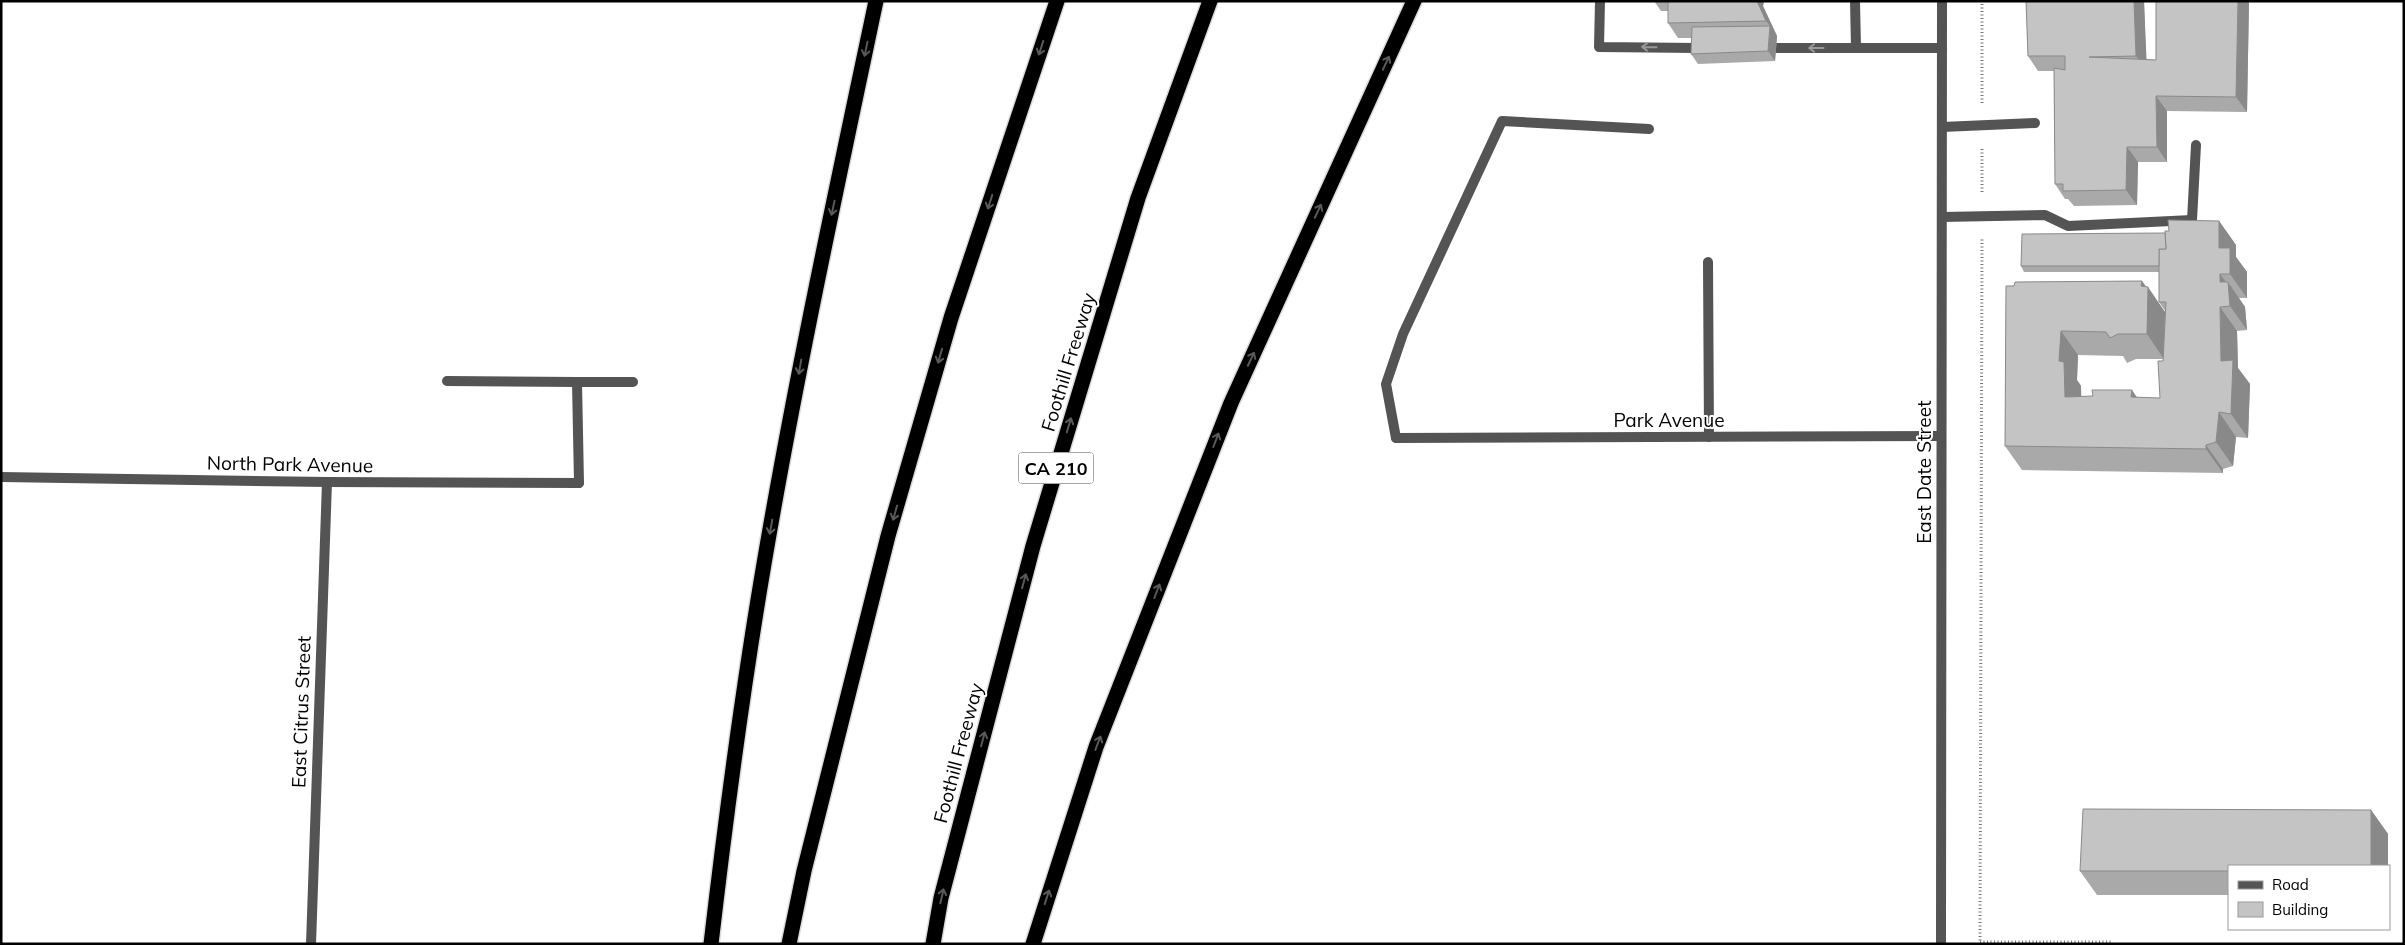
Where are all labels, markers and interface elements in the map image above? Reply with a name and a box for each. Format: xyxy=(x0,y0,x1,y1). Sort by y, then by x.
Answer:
one-way arrow xyxy=(1036,39,1045,55)
one-way arrow xyxy=(861,41,870,57)
one-way arrow xyxy=(1641,43,1657,52)
one-way arrow xyxy=(1808,43,1824,53)
one-way arrow xyxy=(1381,56,1391,71)
one-way arrow xyxy=(985,193,994,209)
one-way arrow xyxy=(827,200,837,216)
one-way arrow xyxy=(1314,204,1324,219)
street label: Foothill Freeway xyxy=(1036,290,1100,434)
one-way arrow xyxy=(935,348,944,364)
one-way arrow xyxy=(1246,352,1256,367)
one-way arrow xyxy=(795,359,804,375)
street label: East Date Street xyxy=(1912,400,1936,544)
street label: Park Avenue xyxy=(1613,408,1725,432)
one-way arrow xyxy=(1065,418,1075,434)
one-way arrow xyxy=(1212,433,1221,448)
street label: North Park Avenue xyxy=(207,451,373,477)
road number: CA 210 xyxy=(1018,452,1094,483)
one-way arrow xyxy=(890,504,899,520)
one-way arrow xyxy=(765,519,775,535)
one-way arrow xyxy=(1019,574,1029,590)
one-way arrow xyxy=(1153,584,1162,600)
street label: East Citrus Street xyxy=(286,635,316,789)
street label: Foothill Freeway xyxy=(928,680,988,826)
one-way arrow xyxy=(978,731,988,747)
one-way arrow xyxy=(1094,736,1103,751)
legend xyxy=(2228,865,2390,930)
text: Road xyxy=(2272,875,2309,894)
one-way arrow xyxy=(938,888,947,904)
one-way arrow xyxy=(1043,890,1052,905)
text: Building xyxy=(2272,900,2328,919)

